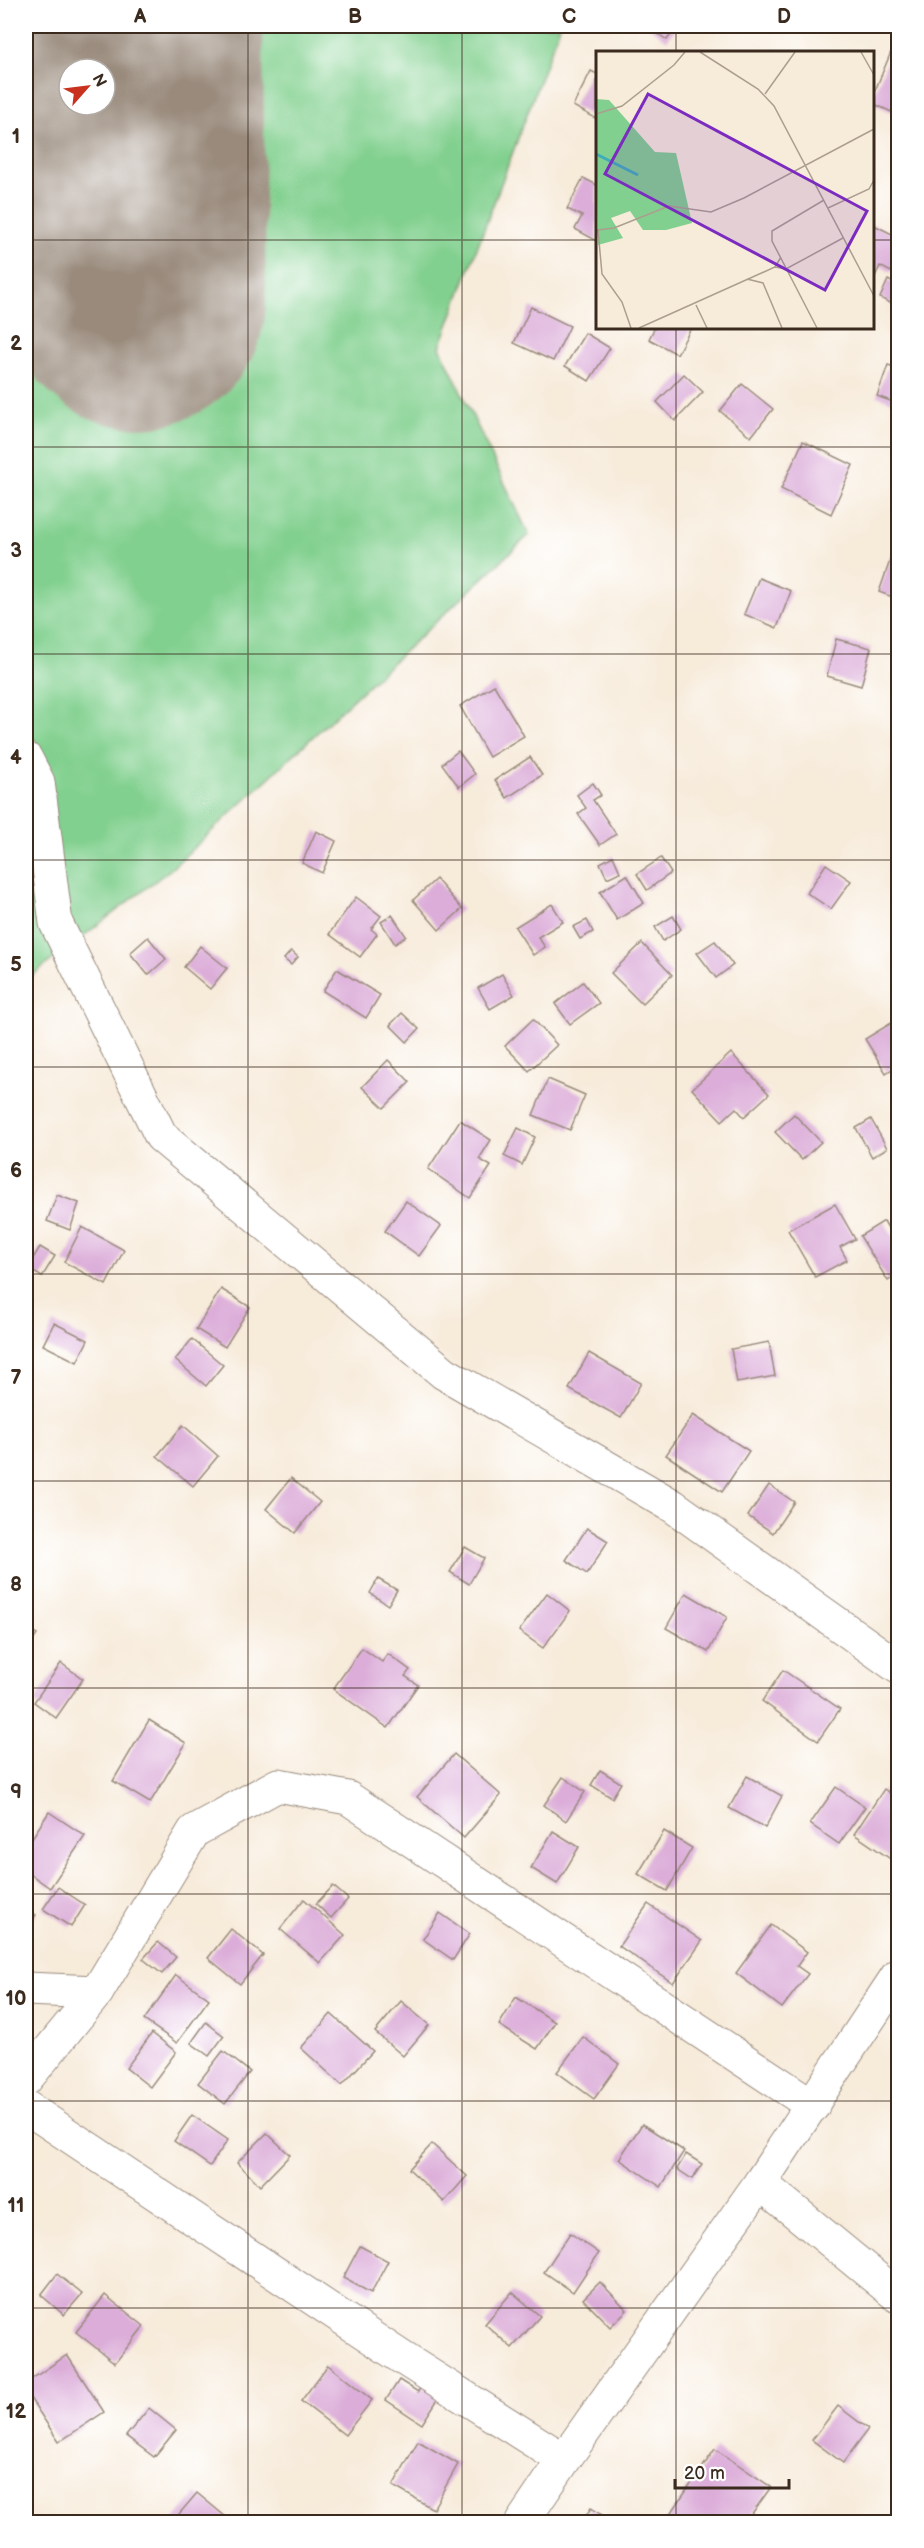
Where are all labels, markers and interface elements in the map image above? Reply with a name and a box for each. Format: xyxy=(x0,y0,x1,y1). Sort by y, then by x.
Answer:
text: A xyxy=(133,5,147,29)
text: B xyxy=(348,5,362,29)
text: C xyxy=(562,5,576,29)
text: D xyxy=(777,5,791,29)
inset map xyxy=(596,51,873,328)
north arrow xyxy=(57,57,117,117)
text: N xyxy=(88,71,110,90)
text: 1 xyxy=(12,125,20,149)
text: 2 xyxy=(10,332,22,356)
text: 3 xyxy=(10,539,22,563)
text: 4 xyxy=(10,746,22,770)
text: 5 xyxy=(10,953,22,977)
text: 6 xyxy=(10,1159,22,1183)
text: 7 xyxy=(10,1366,22,1390)
text: 8 xyxy=(10,1573,22,1597)
text: 9 xyxy=(10,1780,22,1804)
text: 10 xyxy=(6,1987,26,2011)
text: 11 xyxy=(8,2194,24,2218)
text: 12 xyxy=(6,2400,26,2424)
scale bar xyxy=(675,2452,789,2490)
text: 20 m xyxy=(684,2463,725,2484)

